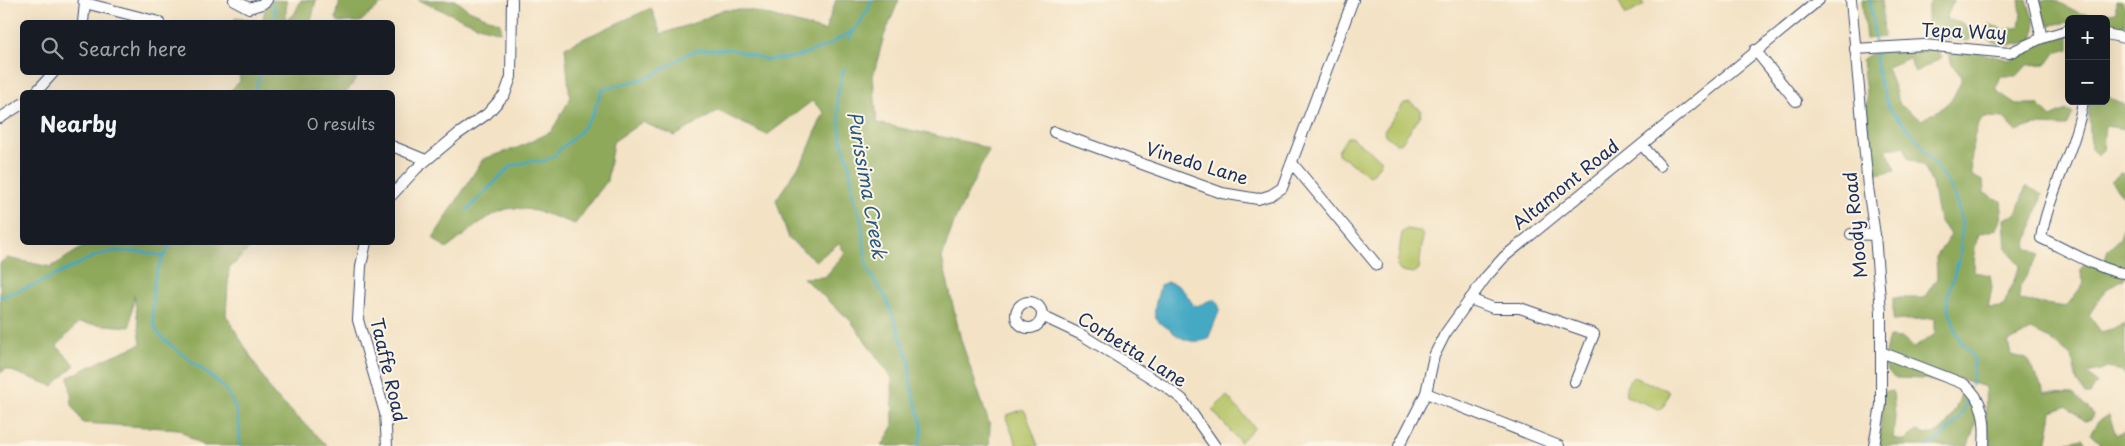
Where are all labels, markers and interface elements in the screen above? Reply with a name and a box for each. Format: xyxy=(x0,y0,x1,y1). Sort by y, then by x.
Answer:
map controls xyxy=(2065,15,2110,105)
button: + xyxy=(2065,15,2110,60)
street label: Tepa Way xyxy=(1921,16,2007,45)
search box xyxy=(20,20,395,75)
icon: search xyxy=(38,34,66,62)
text: Search here xyxy=(78,34,187,62)
button: − xyxy=(2065,60,2110,105)
text: Nearby xyxy=(40,107,117,139)
water label: Purissima Creek xyxy=(841,109,895,262)
text: 0 results xyxy=(307,111,375,135)
street label: Altamont Road xyxy=(1506,132,1624,235)
street label: Vinedo Lane xyxy=(1143,134,1252,191)
street label: Moody Road xyxy=(1835,171,1874,280)
street label: Corbetta Lane xyxy=(1073,304,1193,393)
street label: Taaffe Road xyxy=(364,315,415,424)

